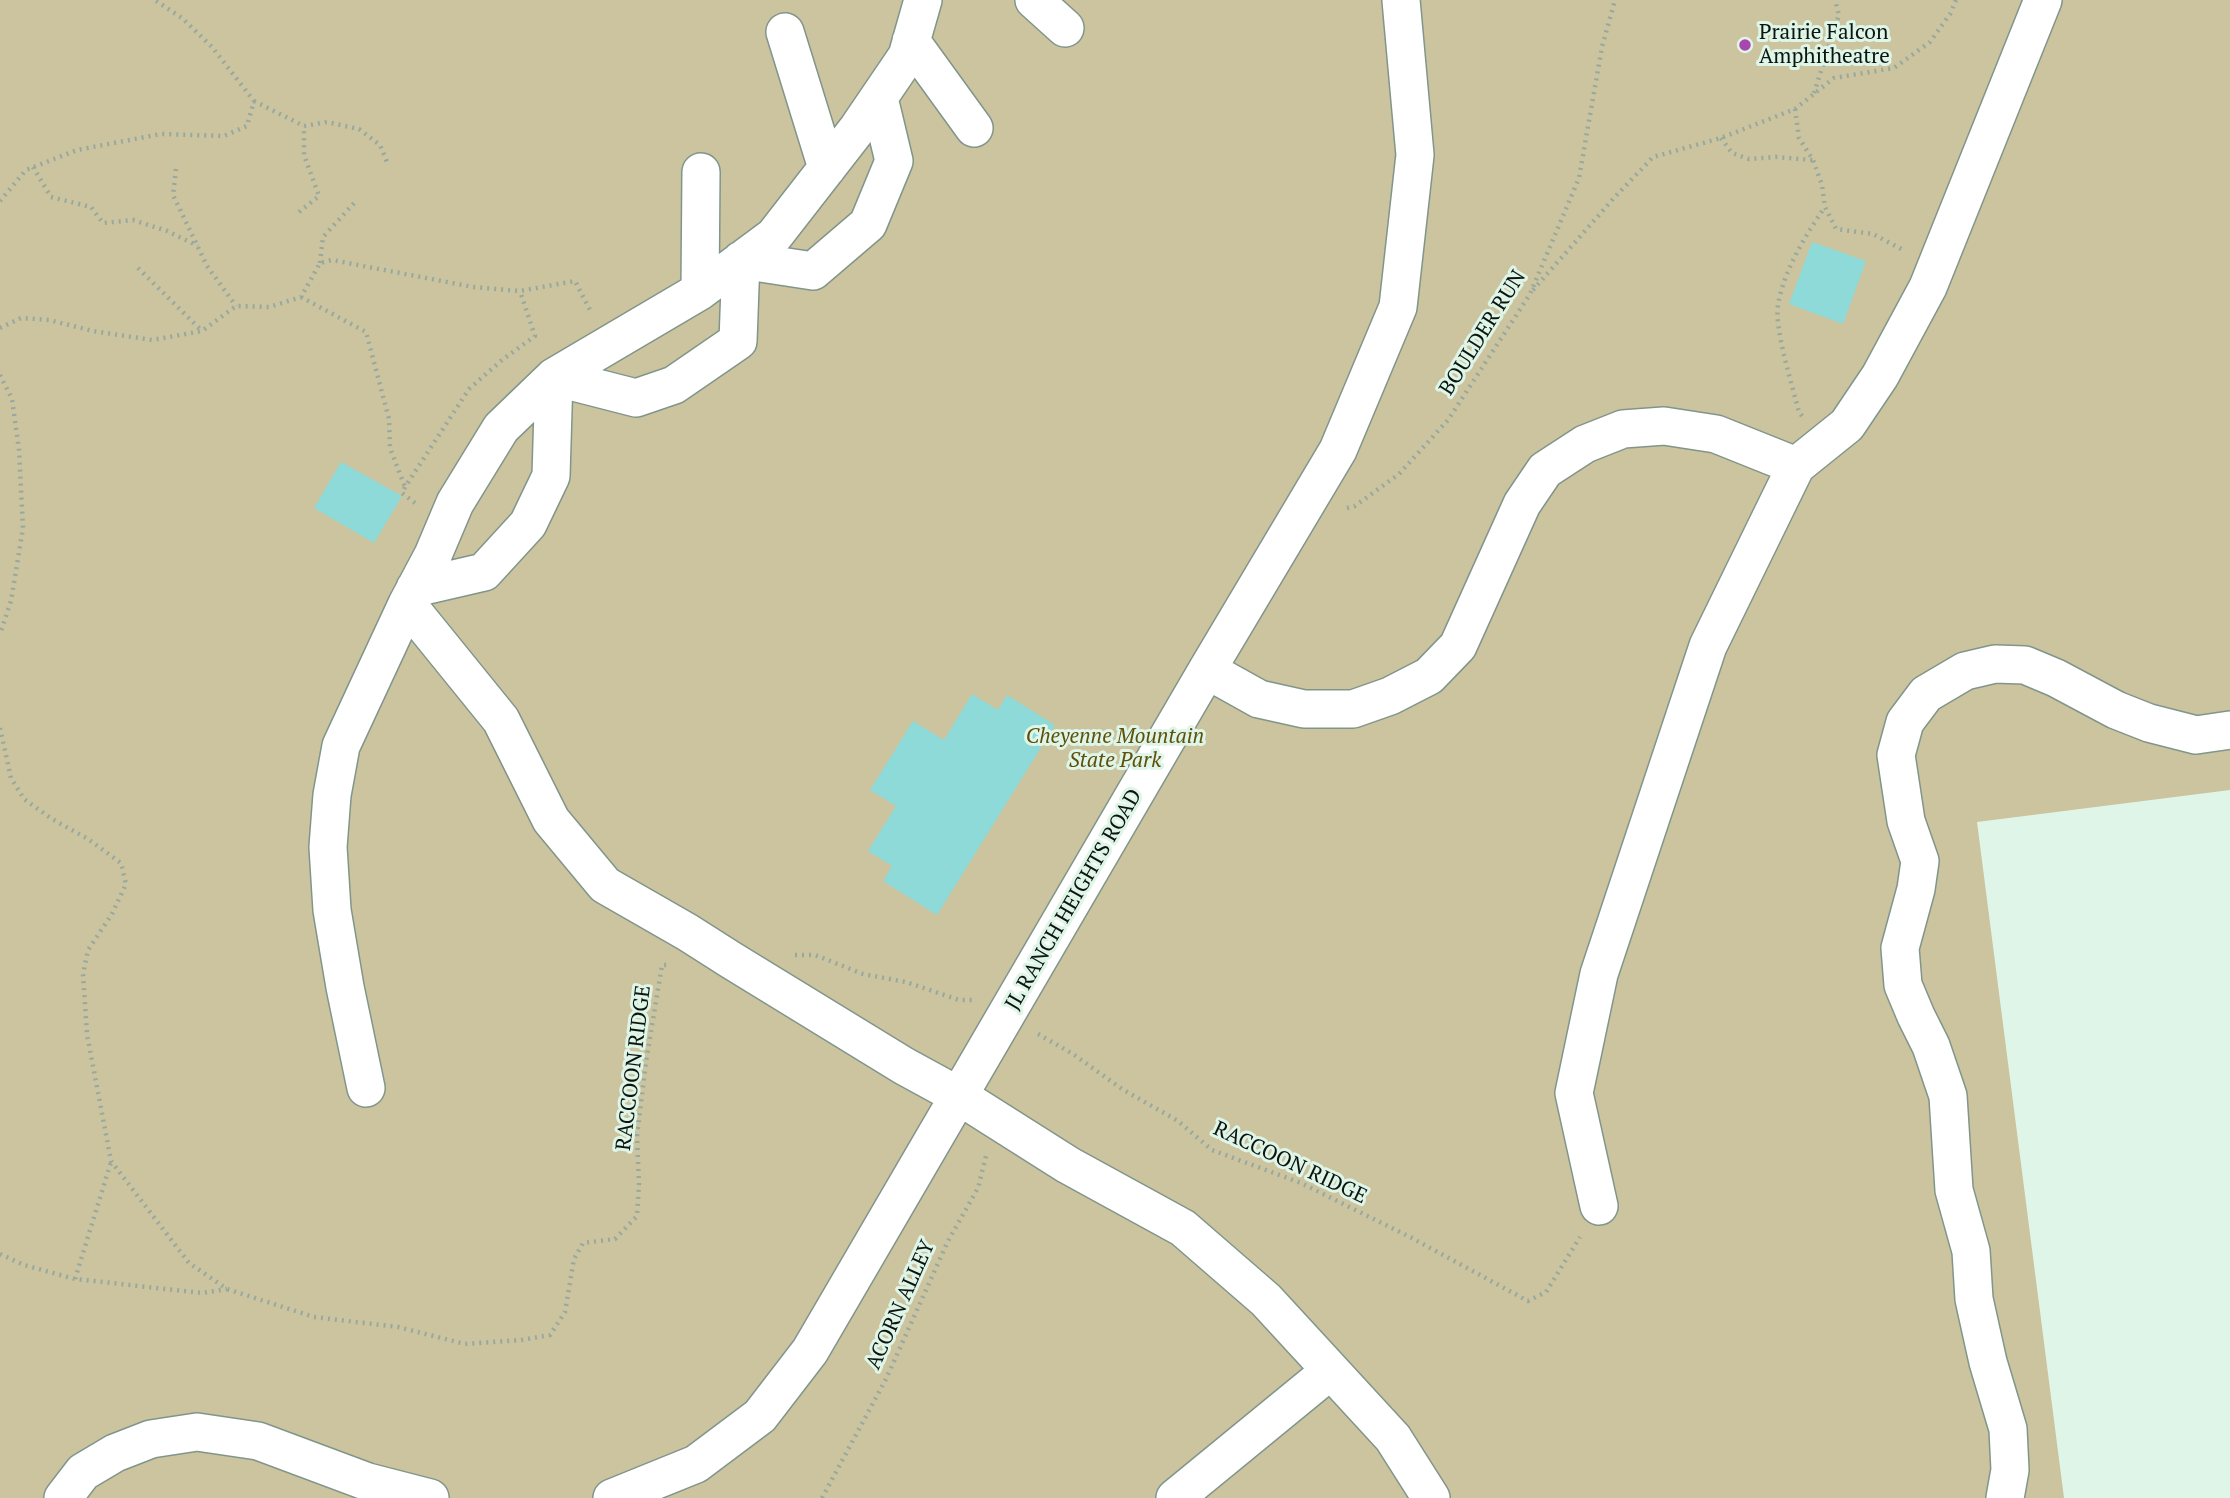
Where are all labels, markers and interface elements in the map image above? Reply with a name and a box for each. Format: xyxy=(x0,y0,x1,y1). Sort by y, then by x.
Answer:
place label: Prairie Falcon Amphitheatre xyxy=(1759,20,1890,70)
marker: Prairie Falcon Amphitheatre xyxy=(1737,37,1753,53)
street label: BOULDER RUN xyxy=(1435,266,1531,400)
park label: Cheyenne Mountain State Park xyxy=(1026,724,1204,774)
street label: JL RANCH HEIGHTS ROAD xyxy=(1000,785,1148,1015)
street label: RACCOON RIDGE xyxy=(611,984,657,1152)
street label: RACCOON RIDGE xyxy=(1209,1116,1371,1210)
street label: ACORN ALLEY xyxy=(861,1236,941,1374)

